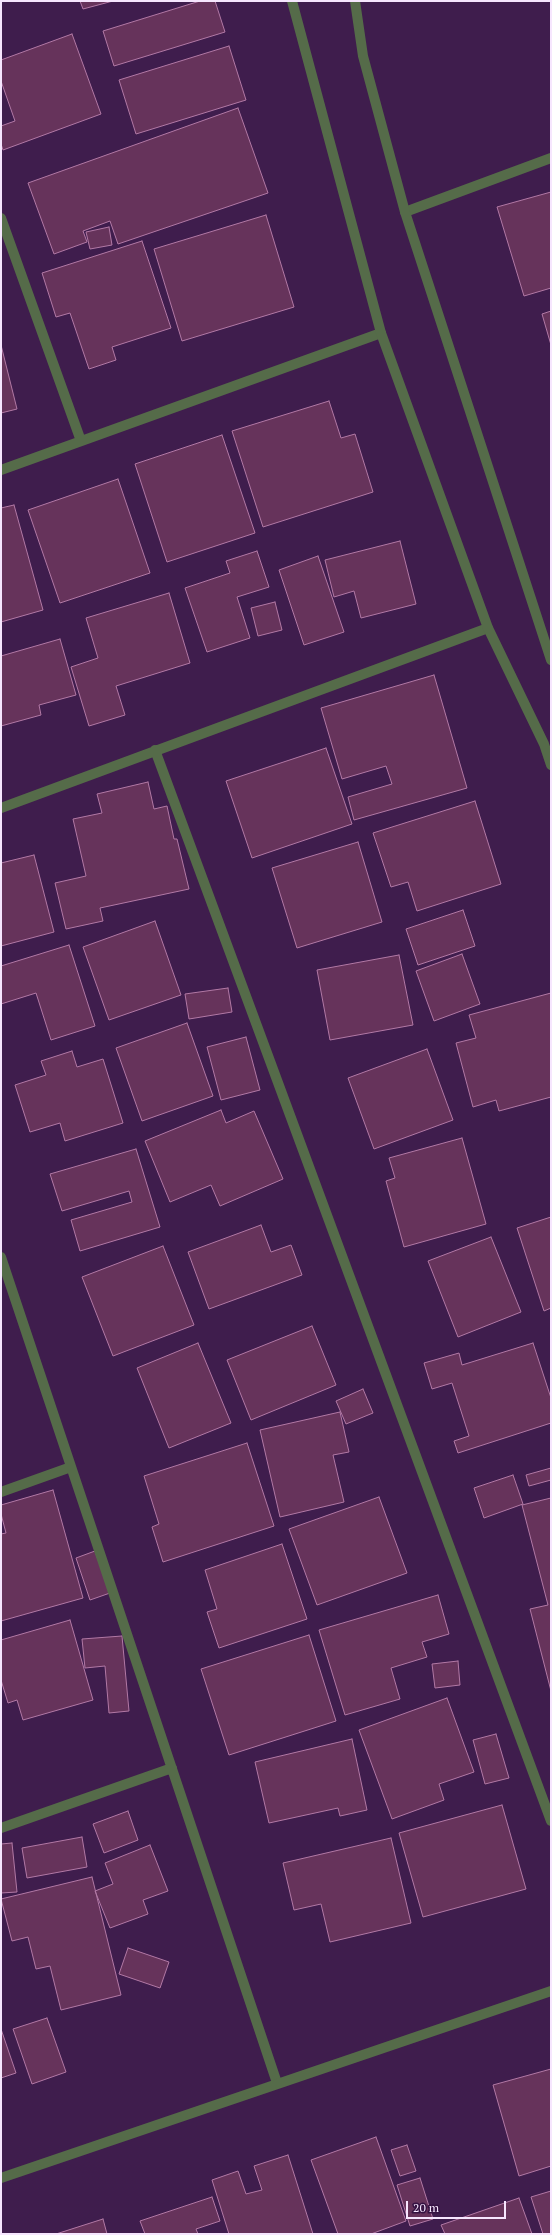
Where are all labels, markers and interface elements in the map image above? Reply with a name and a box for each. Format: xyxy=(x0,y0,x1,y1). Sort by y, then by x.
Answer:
scale bar xyxy=(408,2193,508,2219)
text: 20 m xyxy=(413,2200,439,2215)

